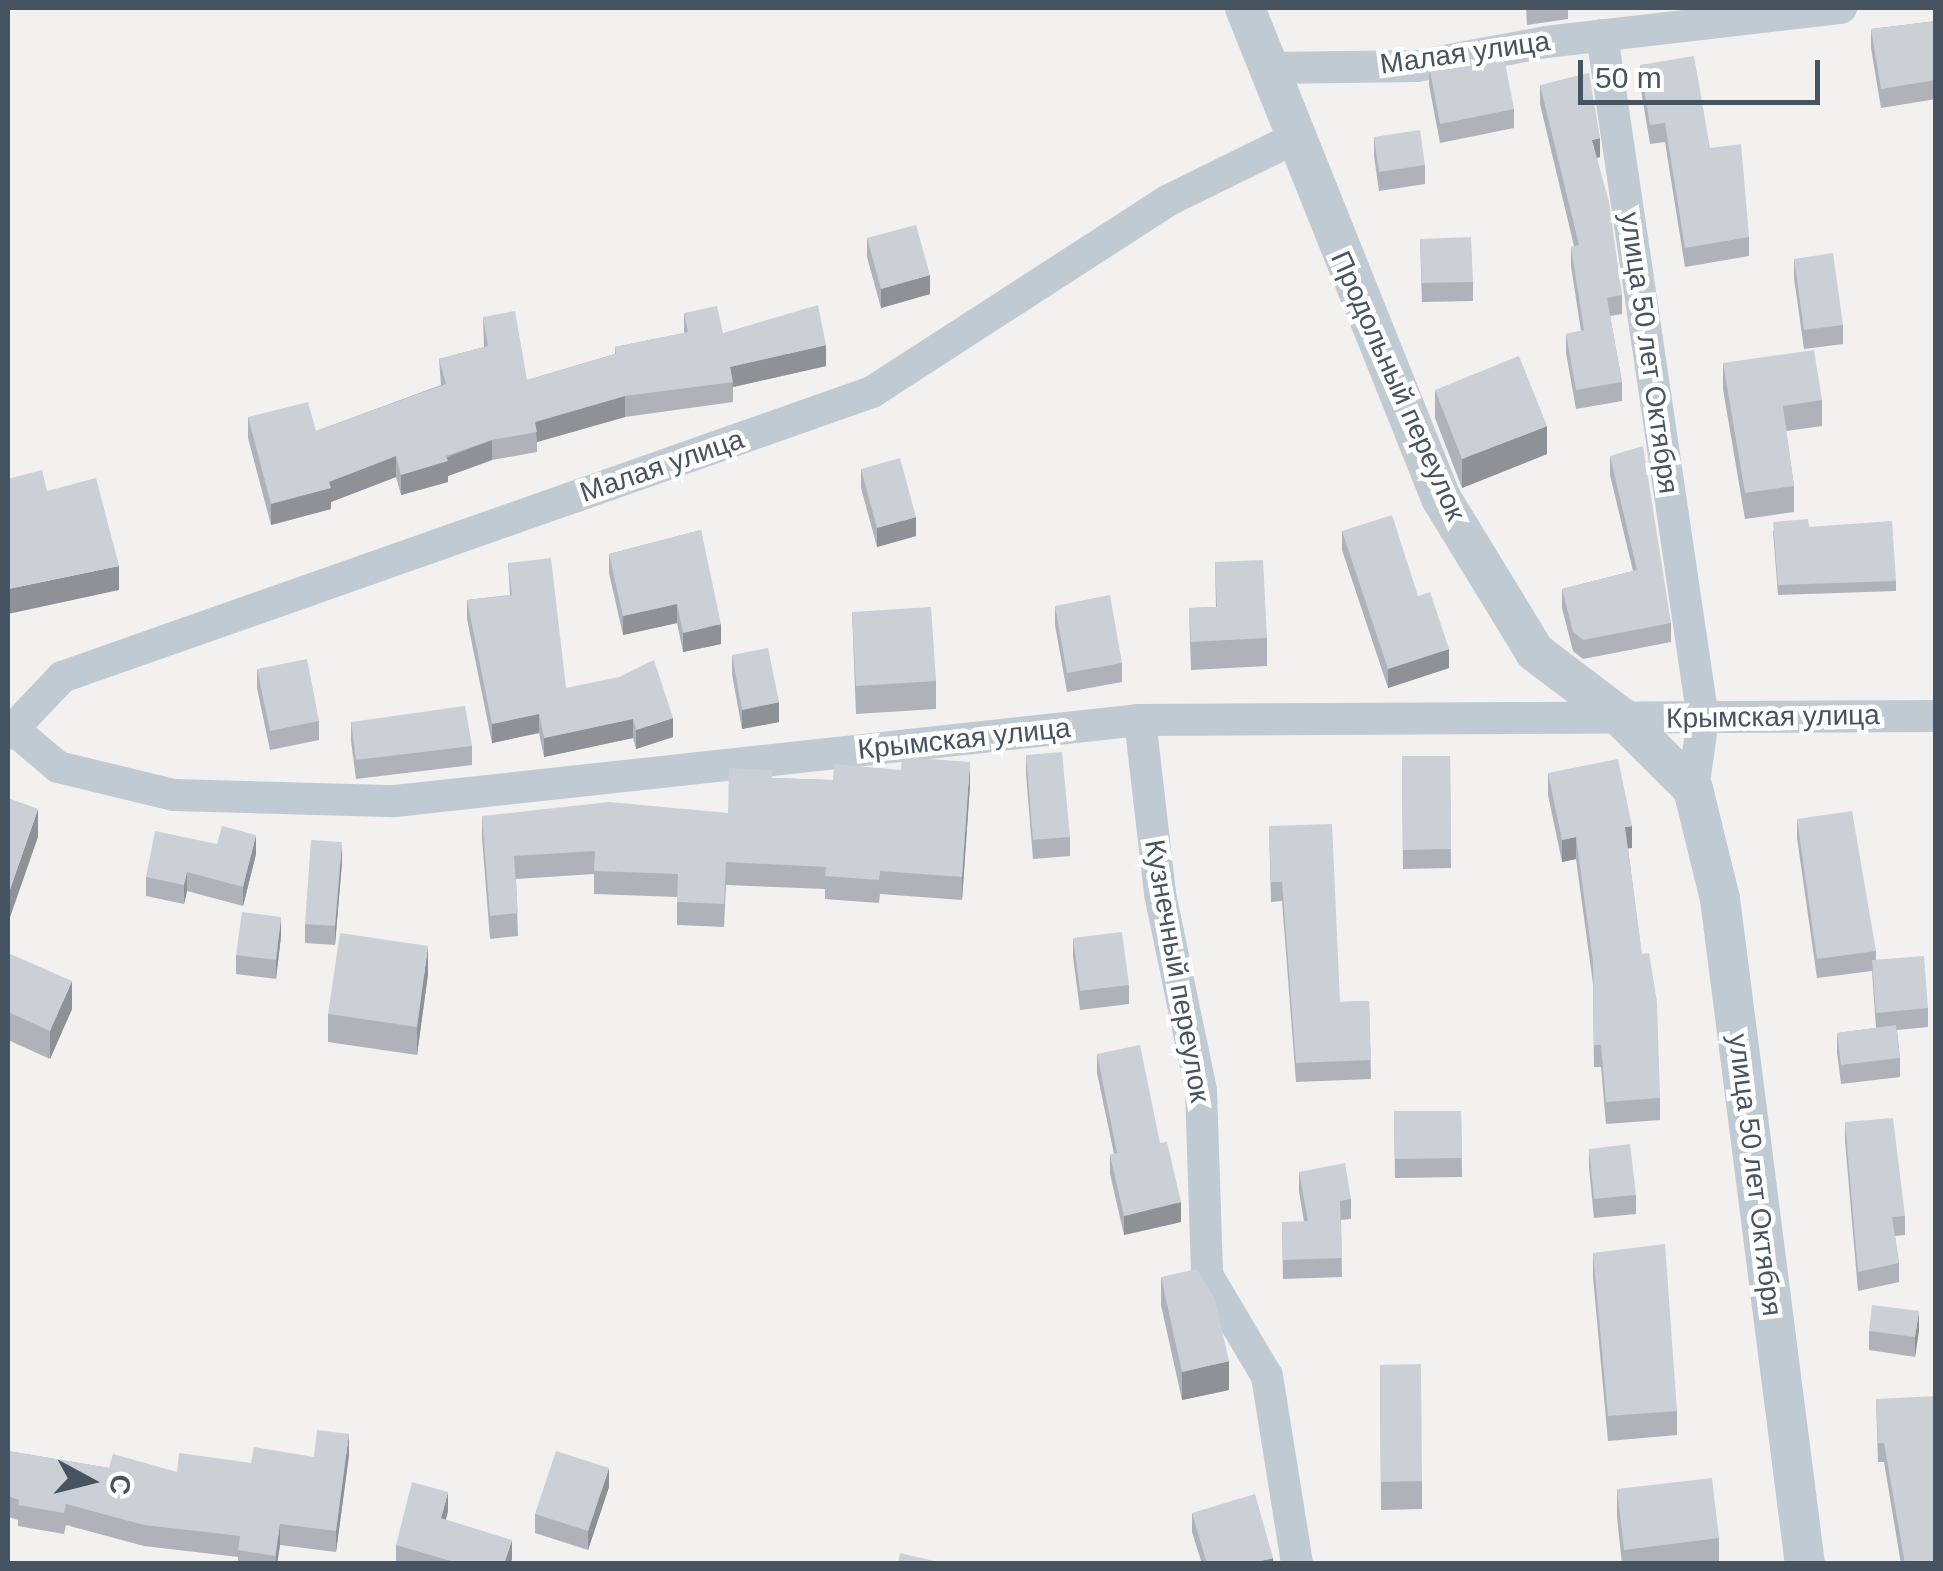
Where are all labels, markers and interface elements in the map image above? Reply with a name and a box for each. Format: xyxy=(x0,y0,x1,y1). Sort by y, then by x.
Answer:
street label: Малая улица xyxy=(1378,24,1552,82)
scale bar xyxy=(1583,40,1826,102)
text: 50 m xyxy=(1595,61,1662,94)
street label: улица 50 лет Октября xyxy=(1613,210,1685,496)
street label: Продольный переулок xyxy=(1323,246,1473,526)
street label: Малая улица xyxy=(576,422,748,510)
street label: Крымская улица xyxy=(1666,698,1880,736)
street label: Крымская улица xyxy=(856,711,1072,767)
street label: Кузнечный переулок xyxy=(1137,837,1217,1105)
street label: улица 50 лет Октября xyxy=(1721,1032,1789,1318)
north arrow xyxy=(40,1431,140,1531)
text: С xyxy=(104,1473,137,1497)

